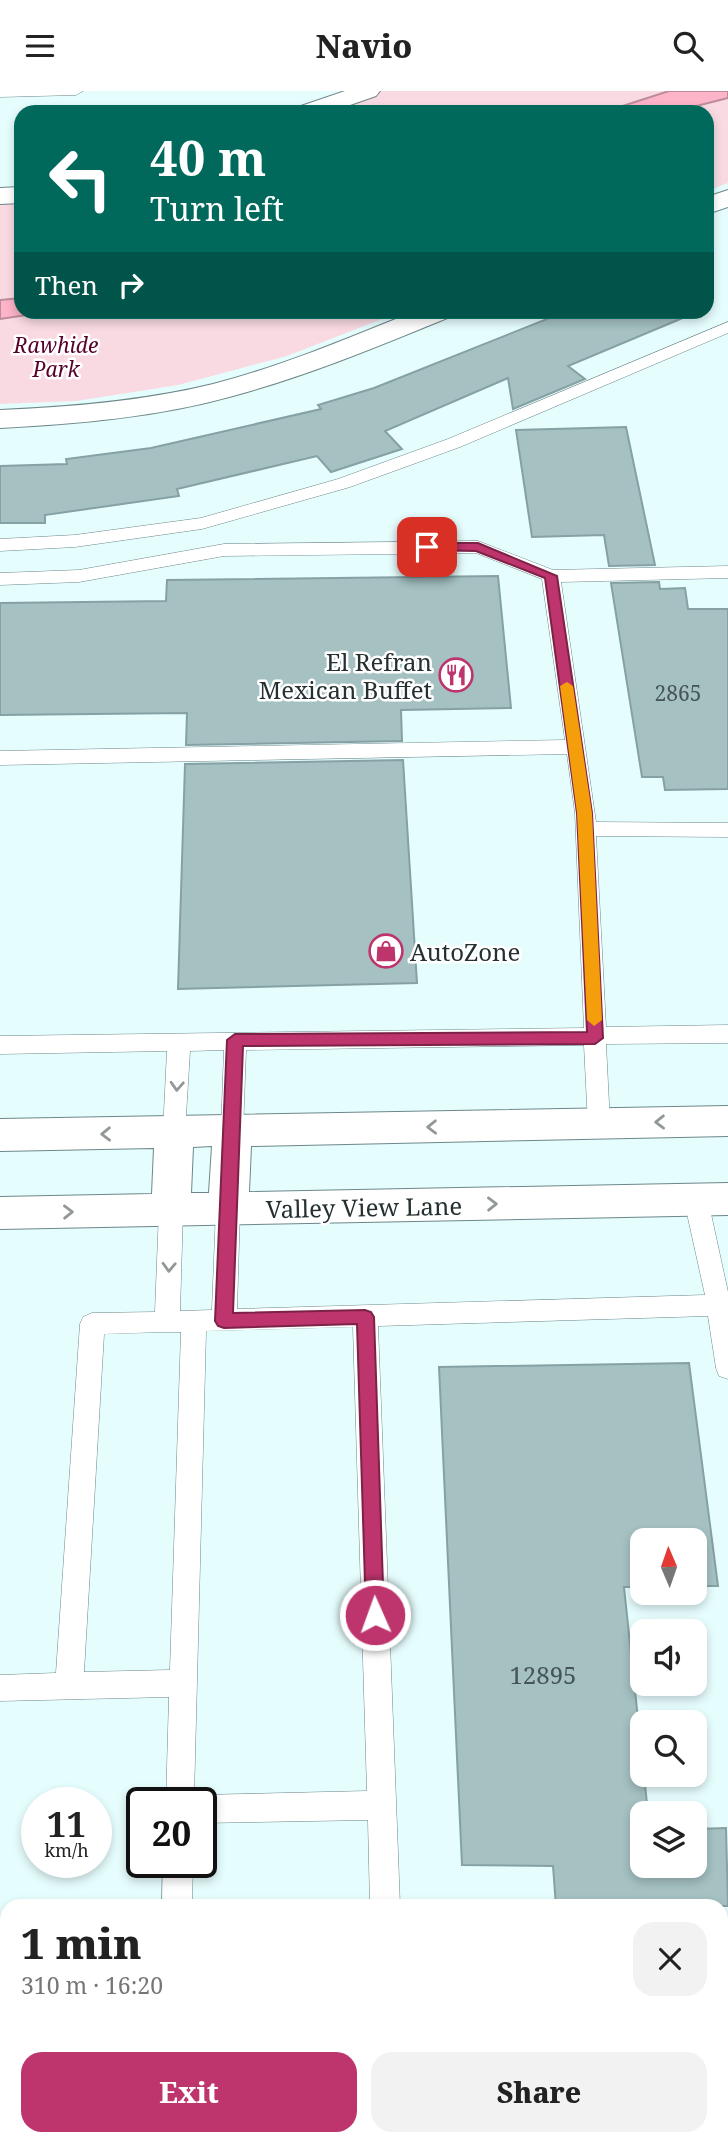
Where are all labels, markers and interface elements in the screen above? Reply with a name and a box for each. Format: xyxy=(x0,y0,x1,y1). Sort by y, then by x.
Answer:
text: Navio xyxy=(316,24,412,67)
icon: menu xyxy=(21,27,59,65)
icon: search xyxy=(669,27,707,65)
text: 40 m xyxy=(150,124,266,190)
icon: left xyxy=(35,133,126,224)
text: Turn left xyxy=(150,187,284,230)
icon: right xyxy=(112,266,150,304)
text: Then xyxy=(35,267,98,303)
park label: Rawhide Park xyxy=(13,331,98,383)
pin xyxy=(397,517,457,577)
icon: arrive xyxy=(408,528,446,566)
place label: El Refran Mexican Buffet xyxy=(259,645,432,706)
restaurant icon: El Refran Mexican Buffet xyxy=(437,656,475,694)
house number: 2865 xyxy=(655,679,701,707)
shop icon: AutoZone xyxy=(367,932,405,970)
place label: AutoZone xyxy=(410,935,520,968)
one-way arrow xyxy=(169,1081,184,1092)
one-way arrow xyxy=(654,1115,665,1130)
one-way arrow xyxy=(427,1119,437,1135)
one-way arrow xyxy=(100,1126,111,1141)
street label: Valley View Lane xyxy=(266,1189,462,1225)
one-way arrow xyxy=(487,1197,498,1212)
one-way arrow xyxy=(63,1205,74,1220)
one-way arrow xyxy=(161,1262,176,1273)
north arrow xyxy=(630,1528,707,1605)
map controls xyxy=(630,1528,707,1878)
position arrow xyxy=(338,1578,412,1652)
button: sound xyxy=(630,1619,707,1696)
house number: 12895 xyxy=(509,1658,577,1691)
button: search xyxy=(630,1710,707,1787)
speed limit sign: 20 xyxy=(126,1787,217,1878)
text: 11 xyxy=(47,1800,86,1847)
button: layers xyxy=(630,1801,707,1878)
text: km/h xyxy=(44,1838,89,1862)
text: 1 min xyxy=(21,1914,142,1971)
button: close xyxy=(633,1922,707,1996)
text: 310 m · 16:20 xyxy=(21,1969,163,2001)
button: Exit xyxy=(21,2052,357,2132)
button: Share xyxy=(371,2052,707,2132)

